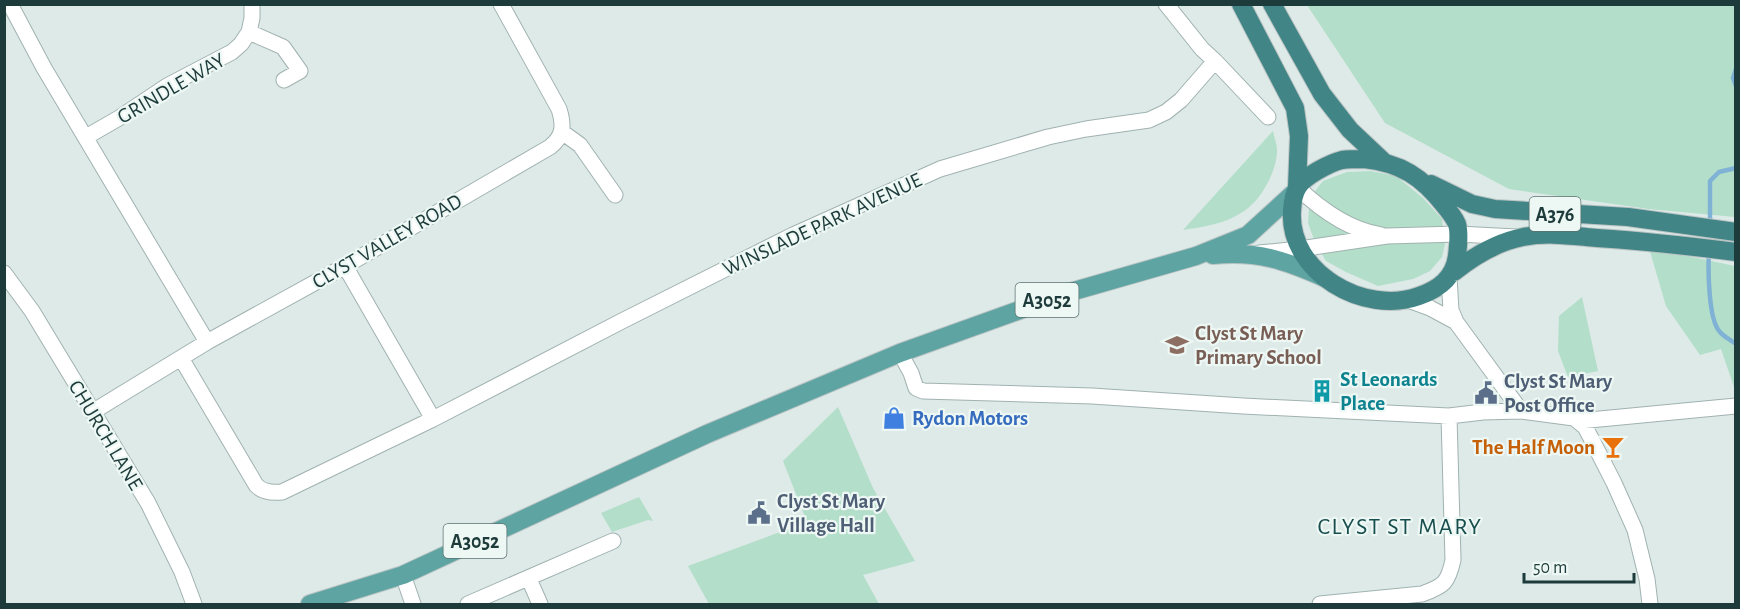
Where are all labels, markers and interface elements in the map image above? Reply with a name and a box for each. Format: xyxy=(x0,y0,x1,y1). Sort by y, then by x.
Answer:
street label: GRINDLE WAY xyxy=(114,49,229,128)
street label: WINSLADE PARK AVENUE xyxy=(720,169,925,280)
street label: CLYST VALLEY ROAD xyxy=(309,190,466,293)
road number: A376 xyxy=(1530,197,1580,231)
road number: A3052 xyxy=(1016,283,1078,317)
place label: Clyst St Mary Primary School xyxy=(1195,323,1322,368)
school or university icon: Clyst St Mary Primary School xyxy=(1164,332,1190,358)
place label: St Leonards Place xyxy=(1340,369,1437,414)
place label: Clyst St Mary Post Office xyxy=(1504,371,1613,416)
street label: CHURCH LANE xyxy=(65,377,146,494)
building icon: St Leonards Place xyxy=(1309,378,1335,404)
public building icon: Clyst St Mary Post Office xyxy=(1473,380,1499,406)
shop icon: Rydon Motors xyxy=(881,405,907,431)
place label: Rydon Motors xyxy=(912,408,1028,429)
bar icon: The Half Moon xyxy=(1600,434,1626,460)
place label: The Half Moon xyxy=(1472,437,1595,458)
place label: Clyst St Mary Village Hall xyxy=(777,491,886,536)
public building icon: Clyst St Mary Village Hall xyxy=(746,500,772,526)
district label: CLYST ST MARY xyxy=(1318,515,1482,539)
road number: A3052 xyxy=(444,524,506,558)
scale bar xyxy=(1524,546,1634,584)
text: 50 m xyxy=(1533,559,1567,577)

